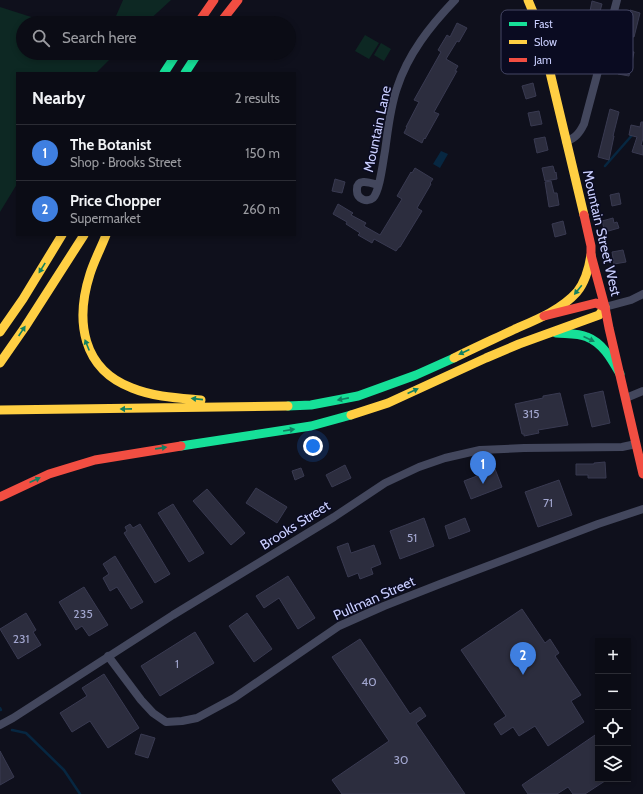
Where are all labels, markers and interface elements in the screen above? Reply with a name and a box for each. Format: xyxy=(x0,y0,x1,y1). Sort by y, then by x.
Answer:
legend xyxy=(501,10,633,74)
search box xyxy=(16,16,296,60)
text: Fast xyxy=(534,17,553,31)
icon: search xyxy=(30,27,52,49)
text: Search here xyxy=(62,29,137,47)
text: Slow xyxy=(534,35,557,49)
text: Jam xyxy=(533,53,552,67)
street label: Mountain Lane xyxy=(359,84,395,174)
text: Nearby xyxy=(32,88,85,108)
text: 2 results xyxy=(235,90,280,106)
text: The Botanist xyxy=(70,136,151,154)
text: 1 xyxy=(43,145,47,161)
text: 150 m xyxy=(245,145,280,161)
text: Shop · Brooks Street xyxy=(70,154,181,170)
street label: Mountain Street West xyxy=(579,168,625,298)
text: Price Chopper xyxy=(70,192,161,210)
text: 2 xyxy=(42,201,48,217)
text: 260 m xyxy=(242,201,280,217)
text: Supermarket xyxy=(70,210,141,226)
one-way arrow xyxy=(38,263,46,273)
one-way arrow xyxy=(573,285,582,296)
one-way arrow xyxy=(18,326,26,336)
one-way arrow xyxy=(583,336,595,342)
one-way arrow xyxy=(84,339,90,351)
one-way arrow xyxy=(459,349,470,355)
one-way arrow xyxy=(407,388,419,394)
one-way arrow xyxy=(191,396,203,403)
one-way arrow xyxy=(337,396,350,402)
one-way arrow xyxy=(119,406,132,412)
house number: 315 xyxy=(523,406,539,421)
one-way arrow xyxy=(283,427,296,433)
your location xyxy=(303,436,323,456)
one-way arrow xyxy=(155,445,167,451)
pin: 1 xyxy=(470,451,496,484)
one-way arrow xyxy=(30,477,42,483)
house number: 71 xyxy=(543,495,553,510)
street label: Brooks Street xyxy=(257,496,334,554)
house number: 51 xyxy=(407,530,417,545)
street label: Pullman Street xyxy=(330,572,418,624)
house number: 235 xyxy=(73,606,93,621)
house number: 231 xyxy=(13,631,29,646)
map controls xyxy=(595,638,631,782)
button: + xyxy=(595,638,631,674)
pin: 2 xyxy=(510,642,536,675)
house number: 1 xyxy=(175,656,179,671)
house number: 40 xyxy=(361,674,377,689)
button: − xyxy=(595,674,631,710)
button: locate xyxy=(595,710,631,746)
button: layers xyxy=(595,746,631,782)
house number: 30 xyxy=(394,752,408,767)

